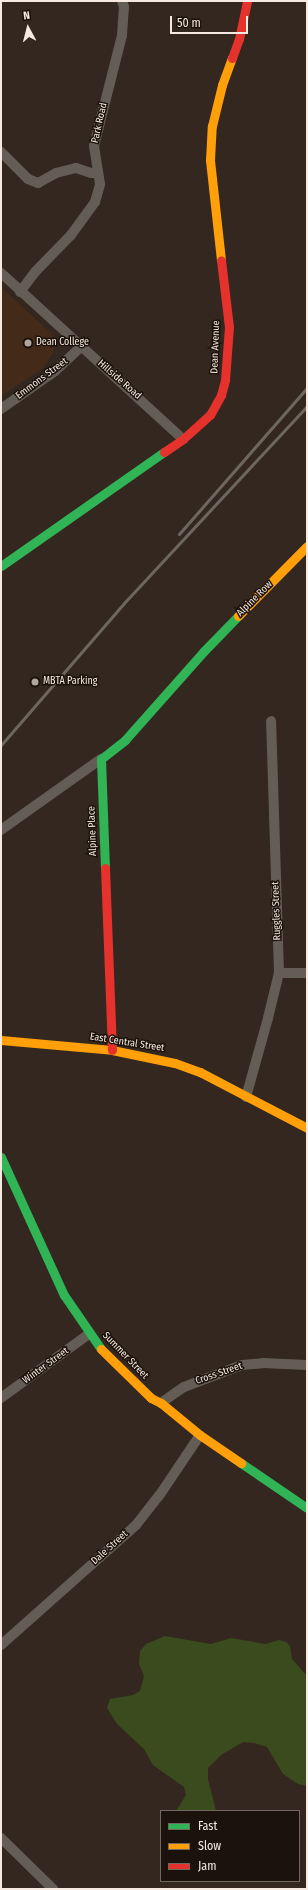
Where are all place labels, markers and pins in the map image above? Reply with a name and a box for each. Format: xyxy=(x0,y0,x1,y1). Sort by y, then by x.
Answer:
place label: Dean College xyxy=(36,337,89,349)
marker: Dean College xyxy=(23,338,33,348)
place label: MBTA Parking xyxy=(43,676,97,688)
marker: MBTA Parking xyxy=(30,677,40,687)

